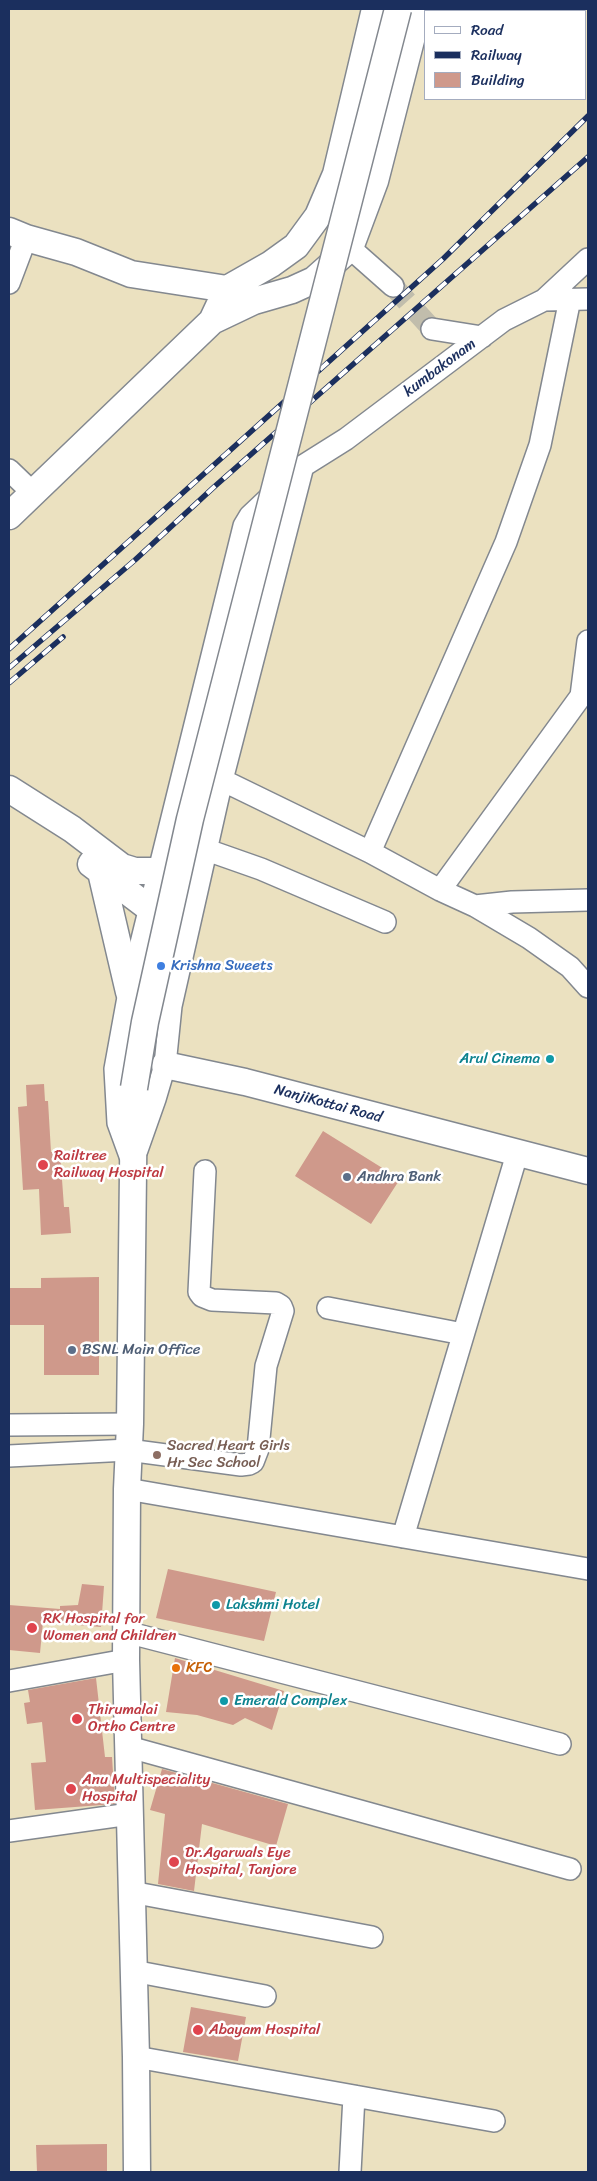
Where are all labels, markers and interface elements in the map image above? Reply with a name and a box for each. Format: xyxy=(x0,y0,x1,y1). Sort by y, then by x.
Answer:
legend xyxy=(424,10,587,100)
text: Road xyxy=(471,17,503,43)
text: Railway xyxy=(471,42,522,68)
text: Building xyxy=(471,67,525,93)
street label: kumbakonam xyxy=(400,335,480,401)
place label: Krishna Sweets xyxy=(171,957,273,975)
marker: Krishna Sweets xyxy=(155,960,167,972)
place label: Arul Cinema xyxy=(459,1050,540,1068)
marker: Arul Cinema xyxy=(544,1053,556,1065)
street label: NanjiKottai Road xyxy=(272,1081,384,1127)
place label: Railtree Railway Hospital xyxy=(54,1147,164,1182)
marker: Railtree Railway Hospital xyxy=(36,1158,50,1172)
place label: Andhra Bank xyxy=(357,1168,441,1186)
marker: Andhra Bank xyxy=(341,1171,353,1183)
place label: BSNL Main Office xyxy=(82,1341,200,1359)
marker: BSNL Main Office xyxy=(66,1344,78,1356)
place label: Sacred Heart Girls Hr Sec School xyxy=(167,1437,290,1472)
marker: Sacred Heart Girls Hr Sec School xyxy=(151,1449,163,1461)
place label: Lakshmi Hotel xyxy=(226,1596,320,1614)
marker: Lakshmi Hotel xyxy=(210,1599,222,1611)
place label: RK Hospital for Women and Children xyxy=(43,1610,176,1645)
marker: RK Hospital for Women and Children xyxy=(25,1621,39,1635)
place label: KFC xyxy=(186,1659,212,1677)
marker: KFC xyxy=(170,1662,182,1674)
place label: Emerald Complex xyxy=(234,1692,347,1710)
marker: Emerald Complex xyxy=(218,1695,230,1707)
place label: Thirumalai Ortho Centre xyxy=(88,1701,175,1736)
marker: Thirumalai Ortho Centre xyxy=(70,1712,84,1726)
place label: Anu Multispeciality Hospital xyxy=(82,1771,210,1806)
marker: Anu Multispeciality Hospital xyxy=(64,1782,78,1796)
place label: Dr.Agarwals Eye Hospital, Tanjore xyxy=(185,1844,296,1879)
marker: Dr.Agarwals Eye Hospital, Tanjore xyxy=(167,1855,181,1869)
place label: Abayam Hospital xyxy=(209,2021,320,2039)
marker: Abayam Hospital xyxy=(191,2023,205,2037)

